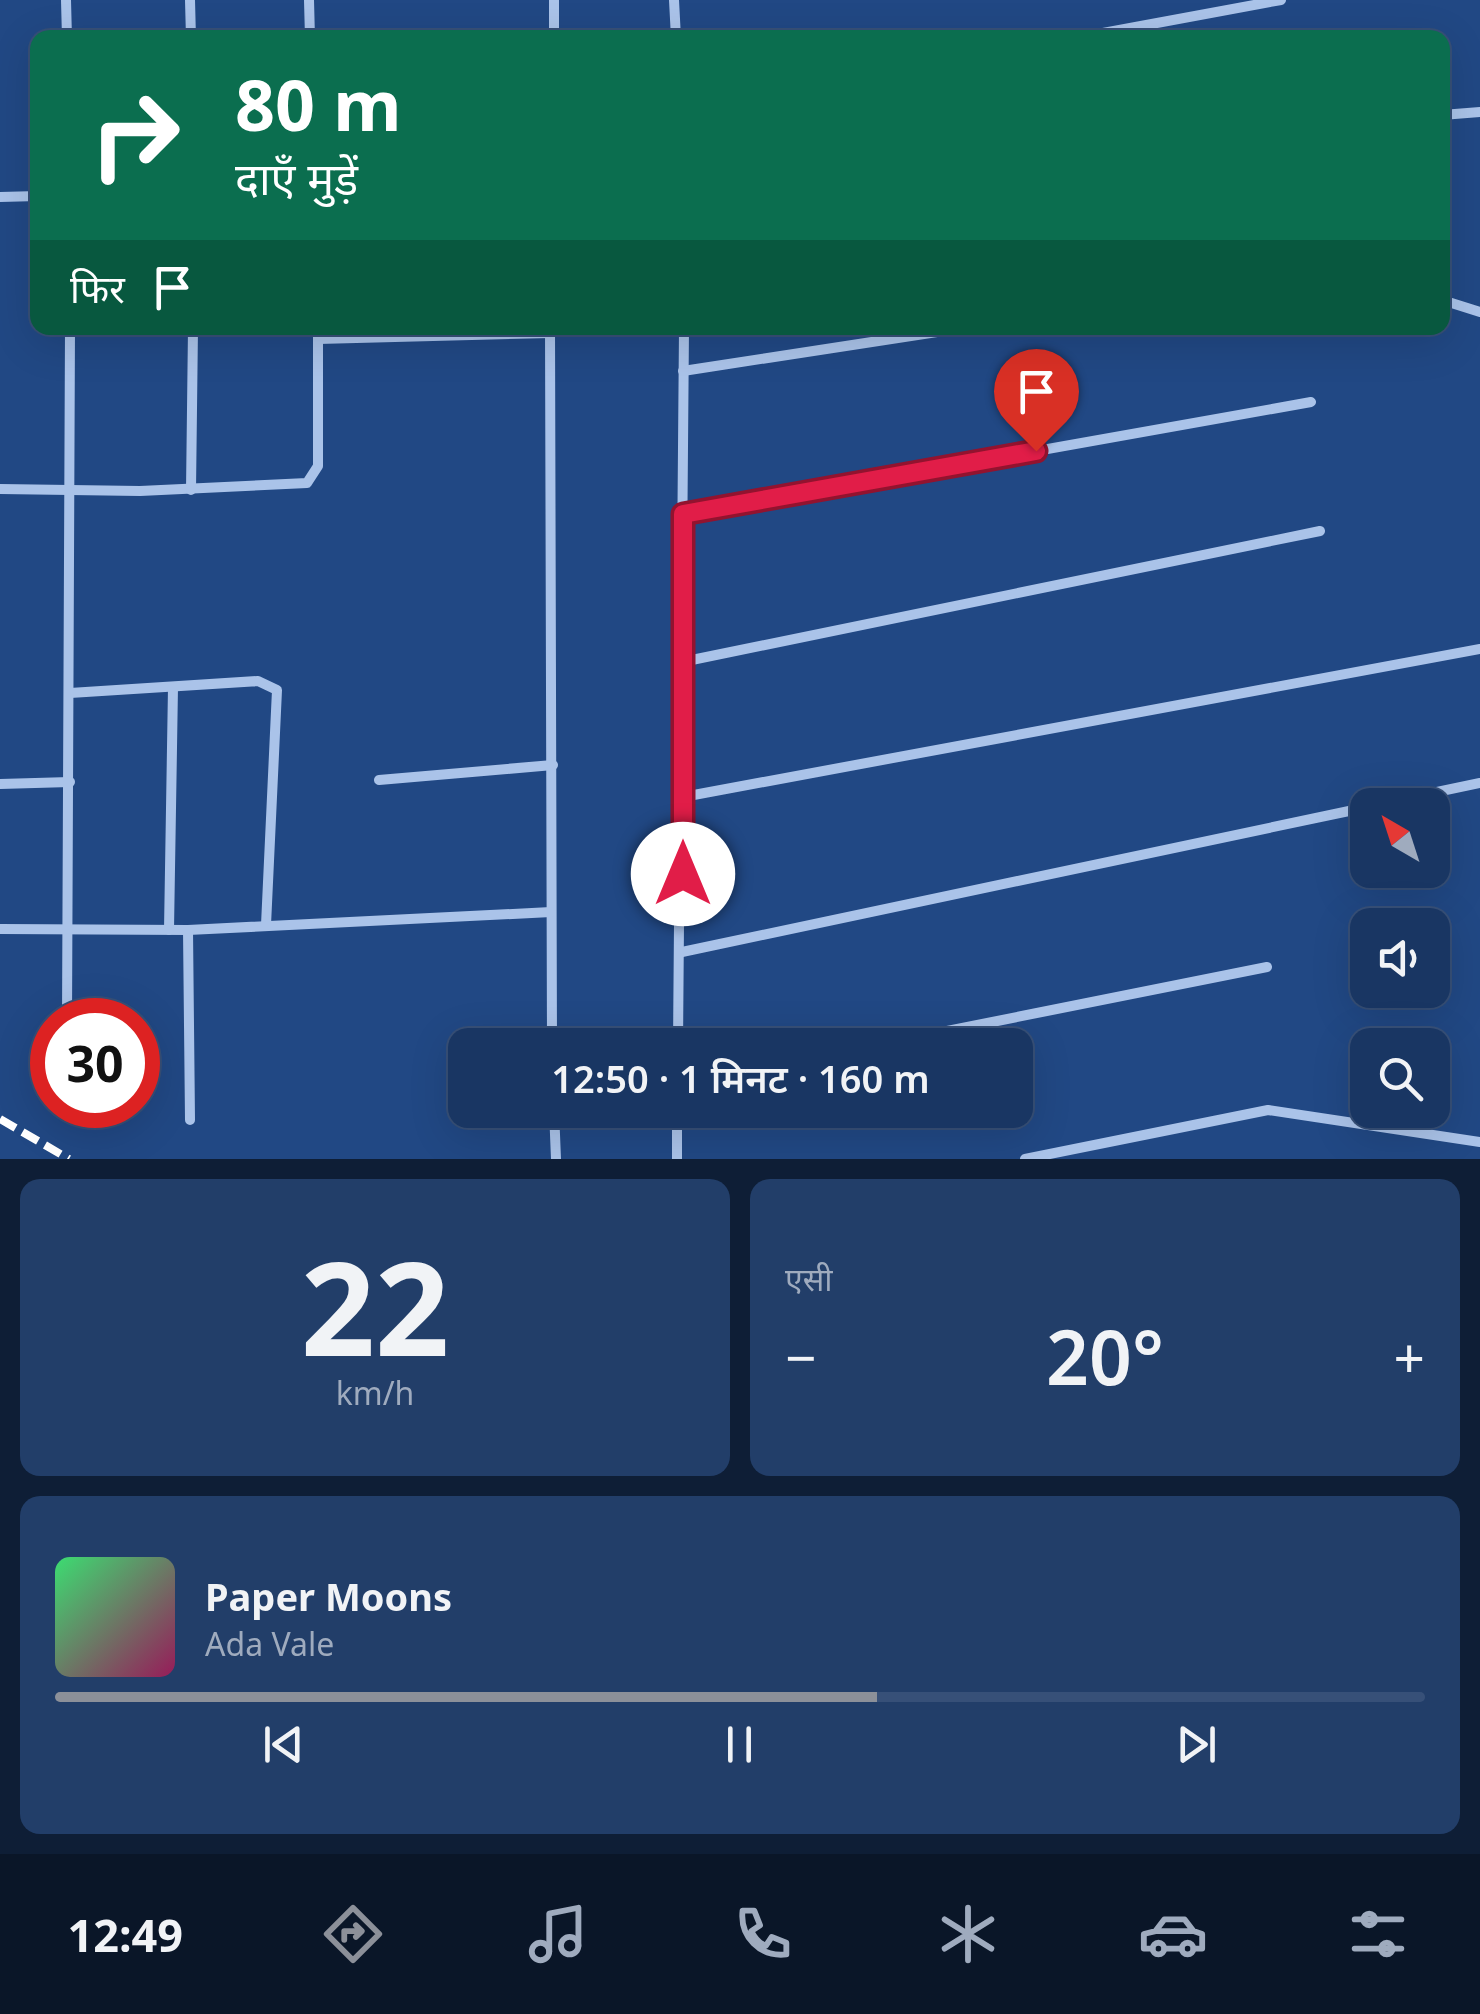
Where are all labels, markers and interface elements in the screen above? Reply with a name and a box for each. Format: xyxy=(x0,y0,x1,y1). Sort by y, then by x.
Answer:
text: 80 m xyxy=(235,56,402,152)
icon: right xyxy=(70,70,200,200)
text: दाएँ मुड़ें xyxy=(235,147,358,208)
icon: arrive xyxy=(145,260,200,315)
text: फिर xyxy=(70,262,125,314)
pin xyxy=(994,349,1079,452)
icon: arrive xyxy=(1009,364,1064,419)
north arrow xyxy=(1350,788,1450,888)
map controls xyxy=(1350,788,1450,1128)
position arrow xyxy=(631,822,735,926)
button: sound xyxy=(1350,908,1450,1008)
speed limit sign: 30 xyxy=(30,998,160,1128)
button: search xyxy=(1350,1028,1450,1128)
text: 12:50 · 1 मिनट · 160 m xyxy=(551,1052,930,1104)
text: 22 xyxy=(301,1217,449,1394)
text: एसी xyxy=(785,1257,833,1300)
text: 20° xyxy=(1046,1305,1164,1407)
text: − xyxy=(785,1319,816,1394)
text: + xyxy=(1394,1319,1425,1394)
text: km/h xyxy=(336,1371,414,1414)
text: Paper Moons xyxy=(205,1570,452,1622)
text: Ada Vale xyxy=(205,1622,334,1665)
icon: previous xyxy=(256,1717,311,1772)
icon: pause xyxy=(712,1717,767,1772)
icon: next xyxy=(1169,1717,1224,1772)
icon: directions xyxy=(318,1899,388,1969)
icon: music xyxy=(523,1899,593,1969)
icon: phone xyxy=(728,1899,798,1969)
icon: climate xyxy=(933,1899,1003,1969)
icon: car xyxy=(1138,1899,1208,1969)
icon: filters xyxy=(1343,1899,1413,1969)
text: 12:49 xyxy=(67,1904,183,1965)

